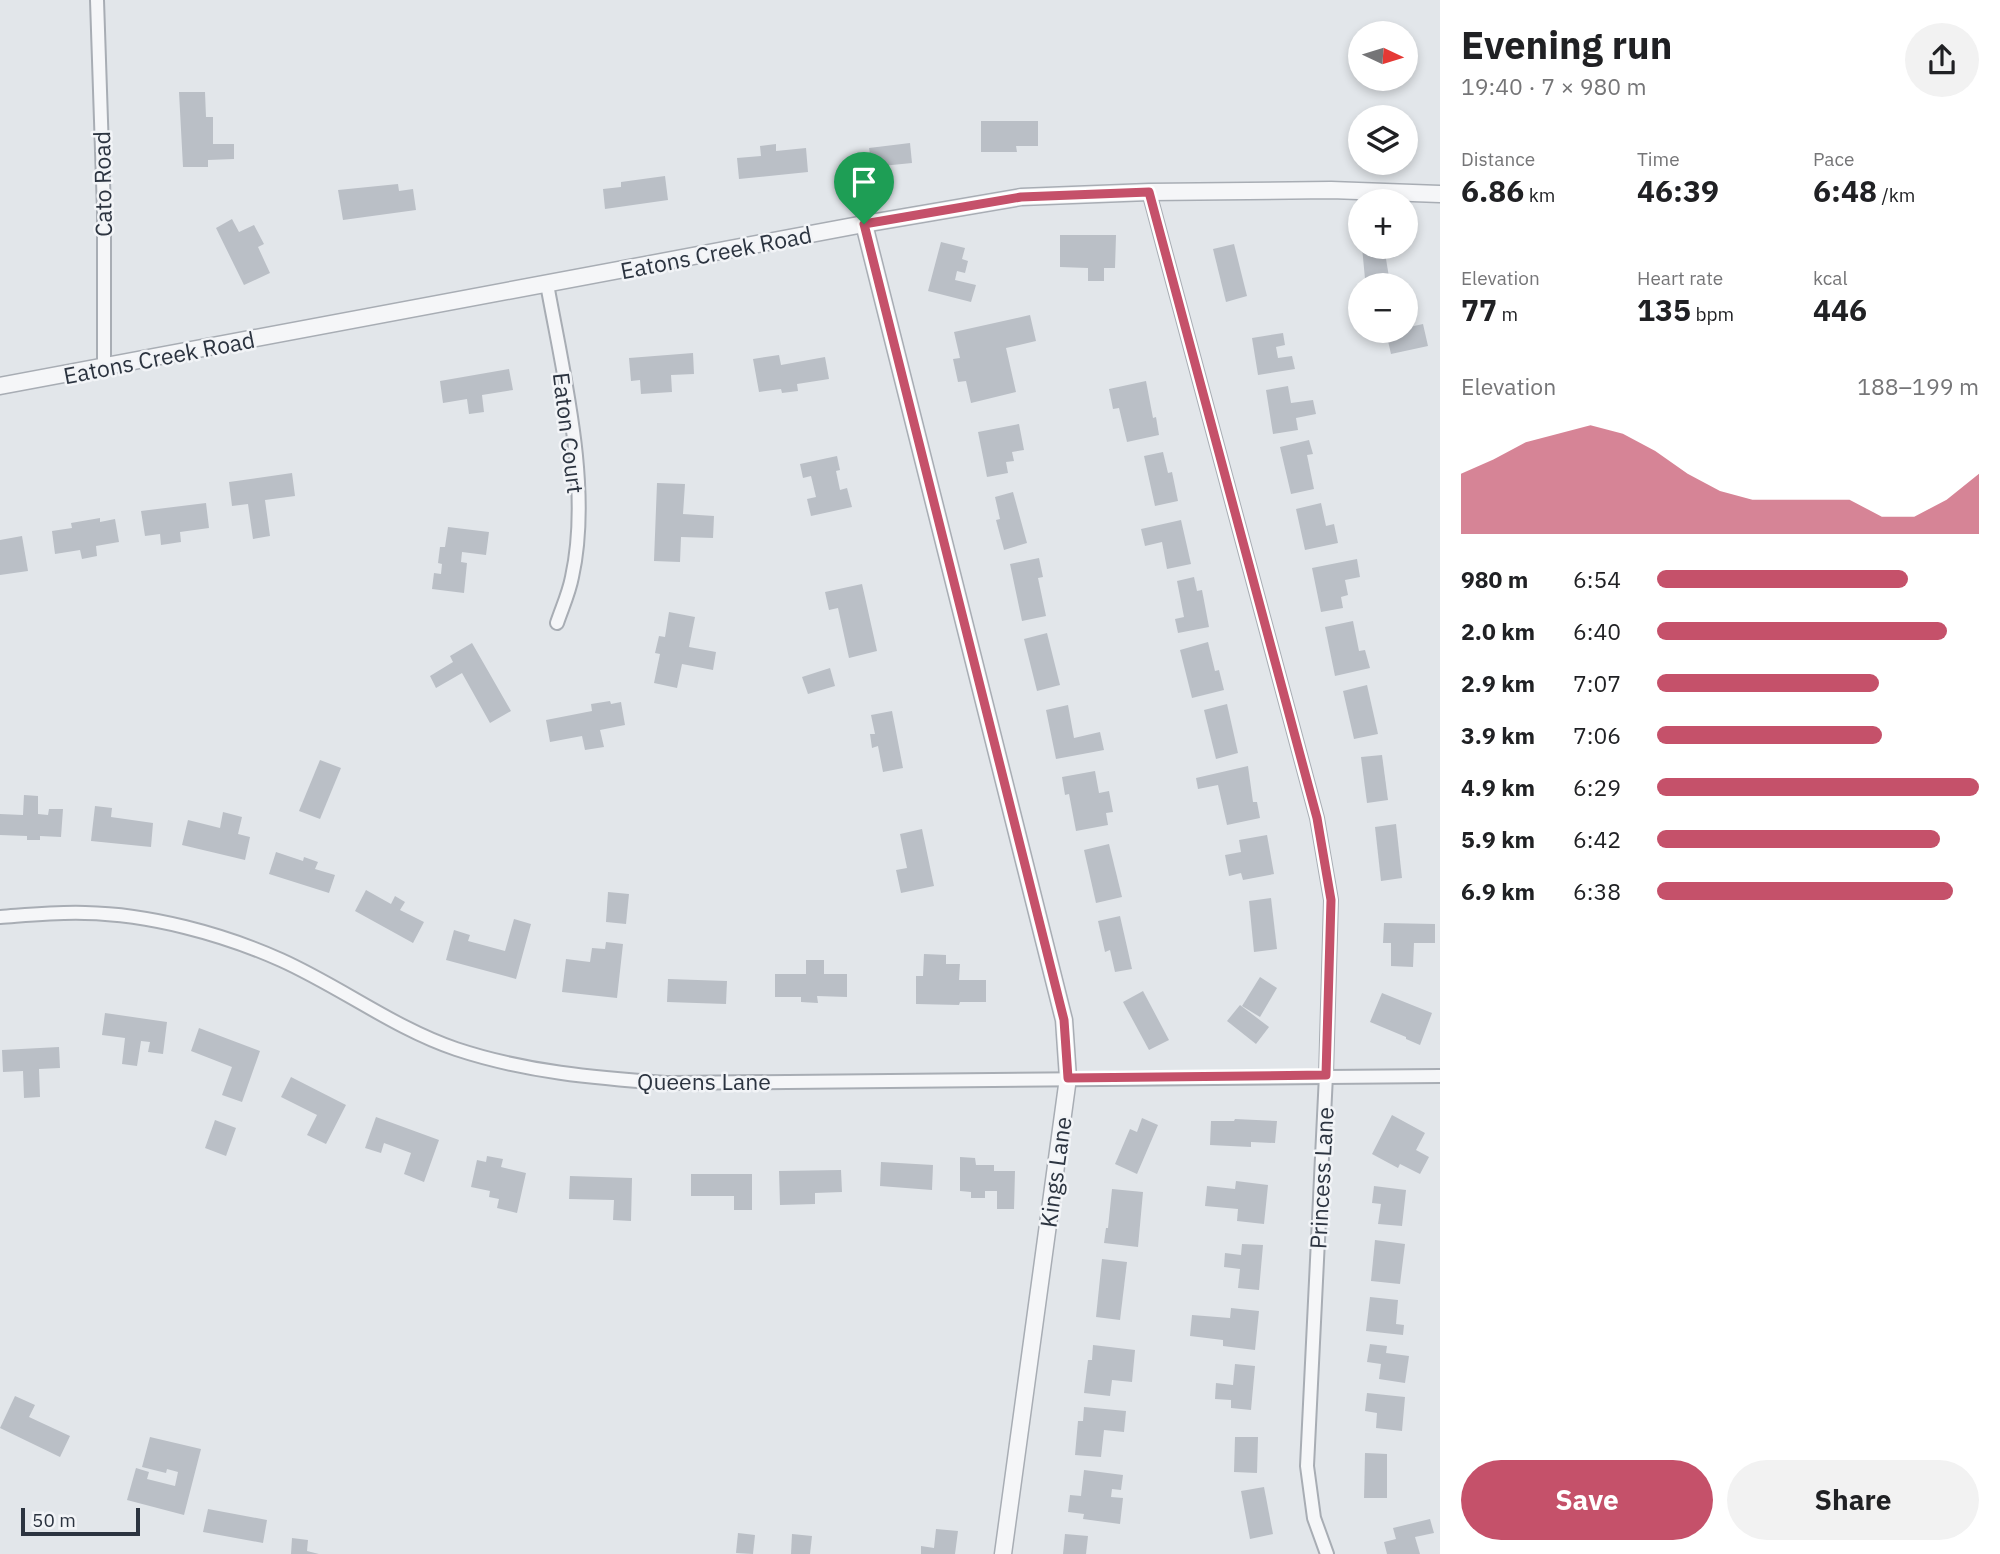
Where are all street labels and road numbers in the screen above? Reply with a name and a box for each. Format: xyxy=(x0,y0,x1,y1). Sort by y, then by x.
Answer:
street label: Cato Road xyxy=(86,131,118,237)
street label: Eatons Creek Road xyxy=(618,219,814,285)
street label: Eatons Creek Road xyxy=(61,324,257,390)
street label: Eaton Court xyxy=(547,371,591,495)
street label: Queens Lane xyxy=(637,1066,771,1096)
street label: Princess Lane xyxy=(1302,1106,1340,1250)
street label: Kings Lane xyxy=(1032,1115,1078,1229)

